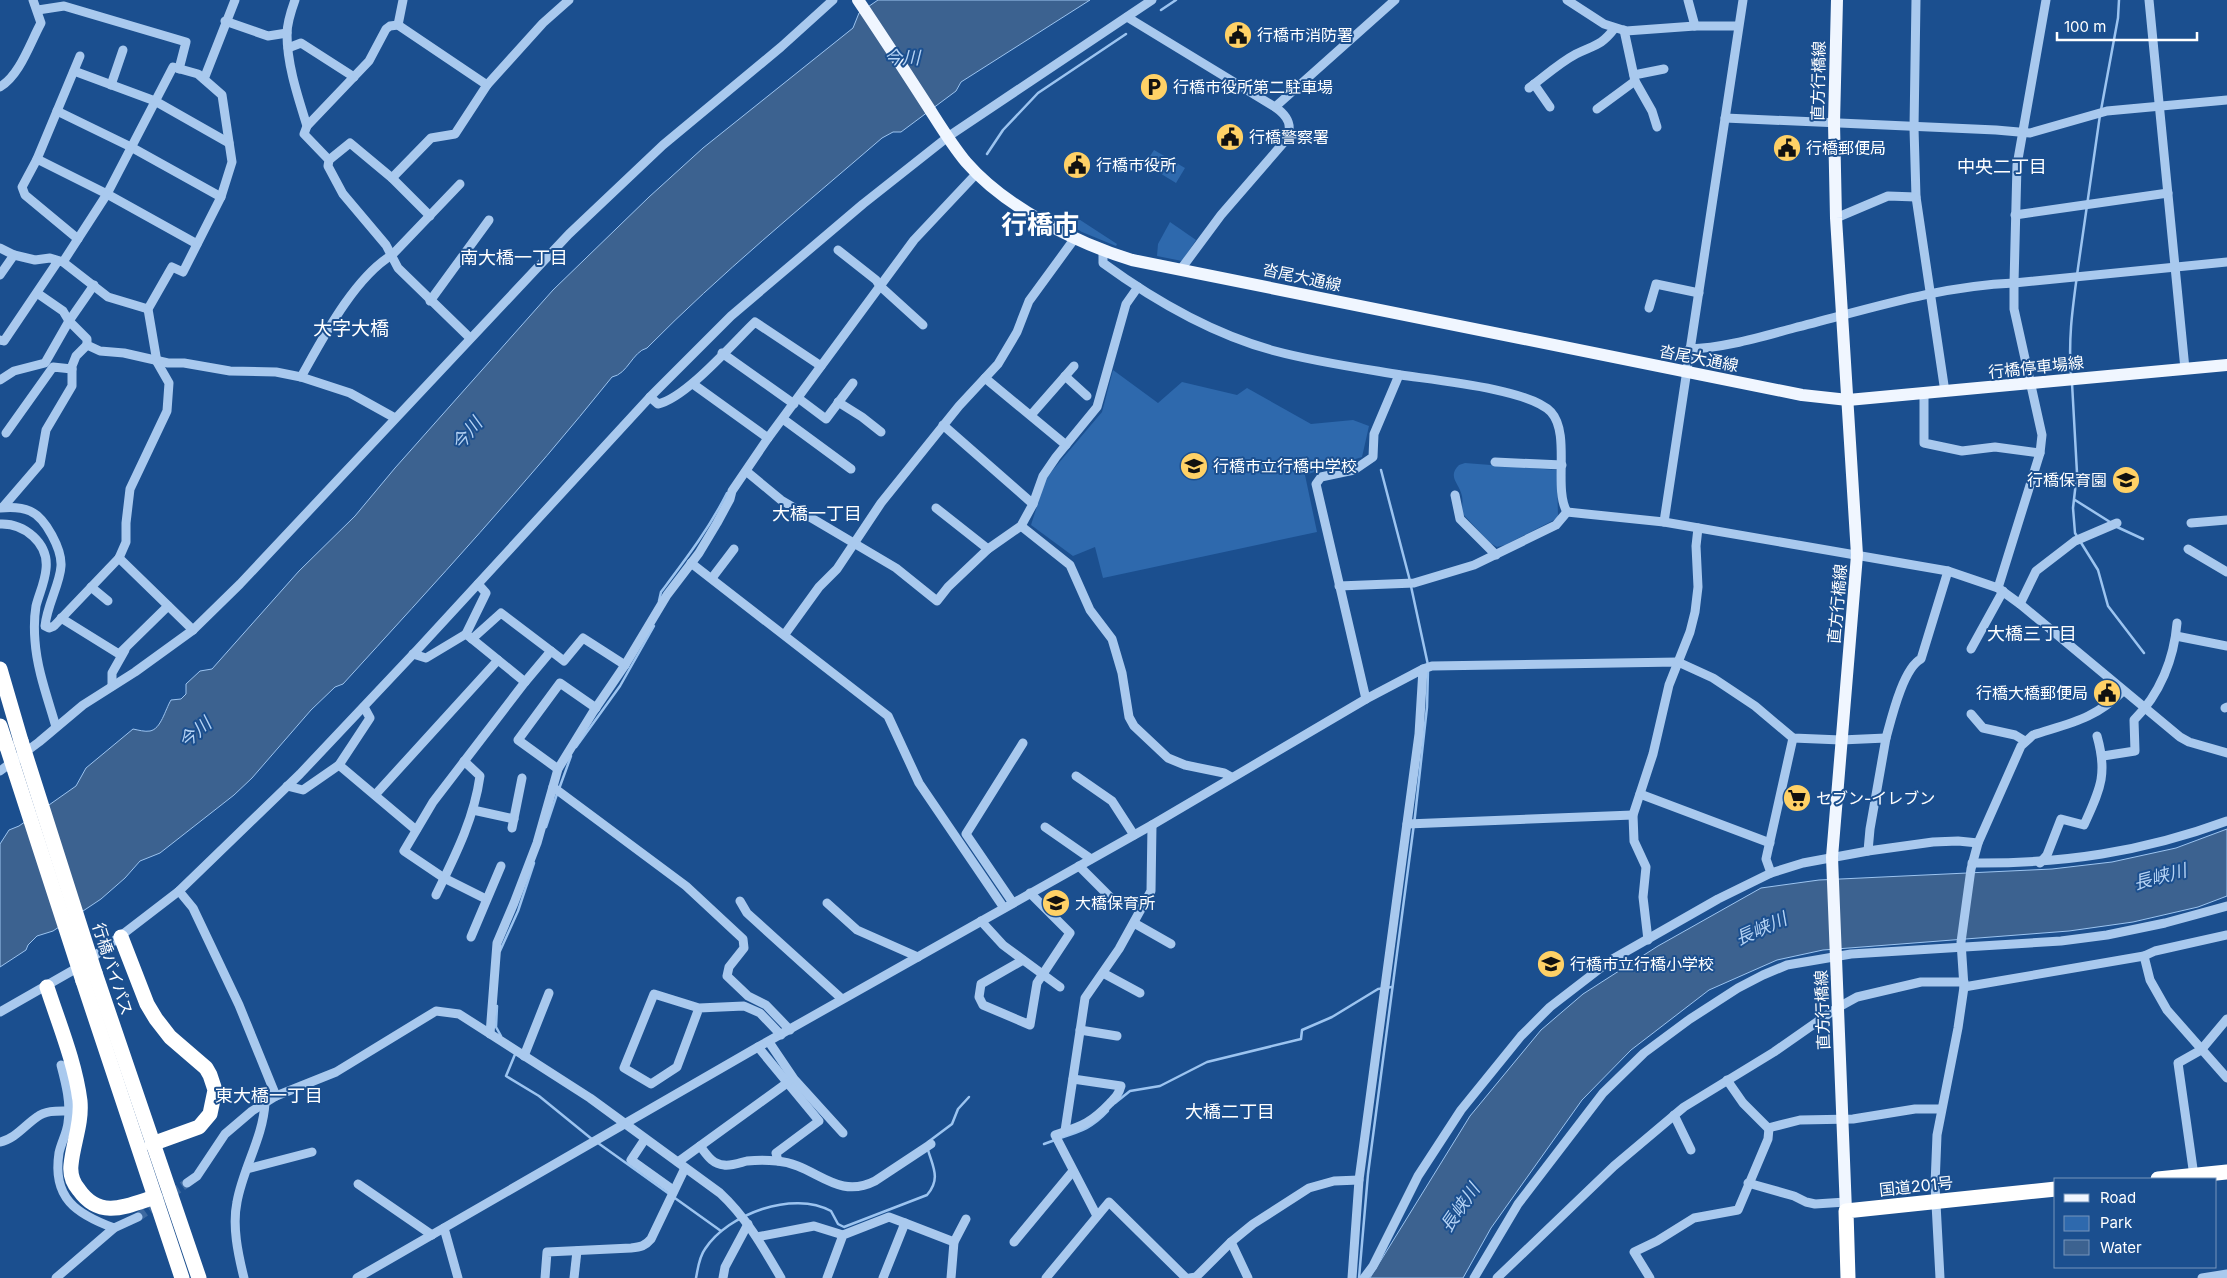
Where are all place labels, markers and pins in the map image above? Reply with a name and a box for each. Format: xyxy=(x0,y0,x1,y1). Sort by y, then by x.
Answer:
public building icon: 行橋市消防署 xyxy=(1223,20,1253,50)
place label: 行橋市消防署 xyxy=(1257,25,1353,45)
parking icon: 行橋市役所第二駐車場 xyxy=(1139,72,1169,102)
place label: 行橋市役所第二駐車場 xyxy=(1173,77,1333,97)
public building icon: 行橋警察署 xyxy=(1215,122,1245,152)
place label: 行橋警察署 xyxy=(1249,127,1329,147)
public building icon: 行橋郵便局 xyxy=(1772,133,1802,163)
place label: 行橋郵便局 xyxy=(1806,138,1886,158)
public building icon: 行橋市役所 xyxy=(1062,150,1092,180)
place label: 行橋市役所 xyxy=(1096,155,1176,175)
school or university icon: 行橋市立行橋中学校 xyxy=(1179,451,1209,481)
place label: 行橋市立行橋中学校 xyxy=(1213,456,1357,476)
school or university icon: 行橋保育園 xyxy=(2111,465,2141,495)
place label: 行橋保育園 xyxy=(2027,470,2107,490)
public building icon: 行橋大橋郵便局 xyxy=(2092,678,2122,708)
place label: 行橋大橋郵便局 xyxy=(1976,683,2088,703)
supermarket icon: セブン-イレブン xyxy=(1782,783,1812,813)
place label: セブン-イレブン xyxy=(1816,788,1935,808)
school or university icon: 大橋保育所 xyxy=(1041,888,1071,918)
place label: 大橋保育所 xyxy=(1075,893,1155,913)
school or university icon: 行橋市立行橋小学校 xyxy=(1536,949,1566,979)
place label: 行橋市立行橋小学校 xyxy=(1570,954,1714,974)

